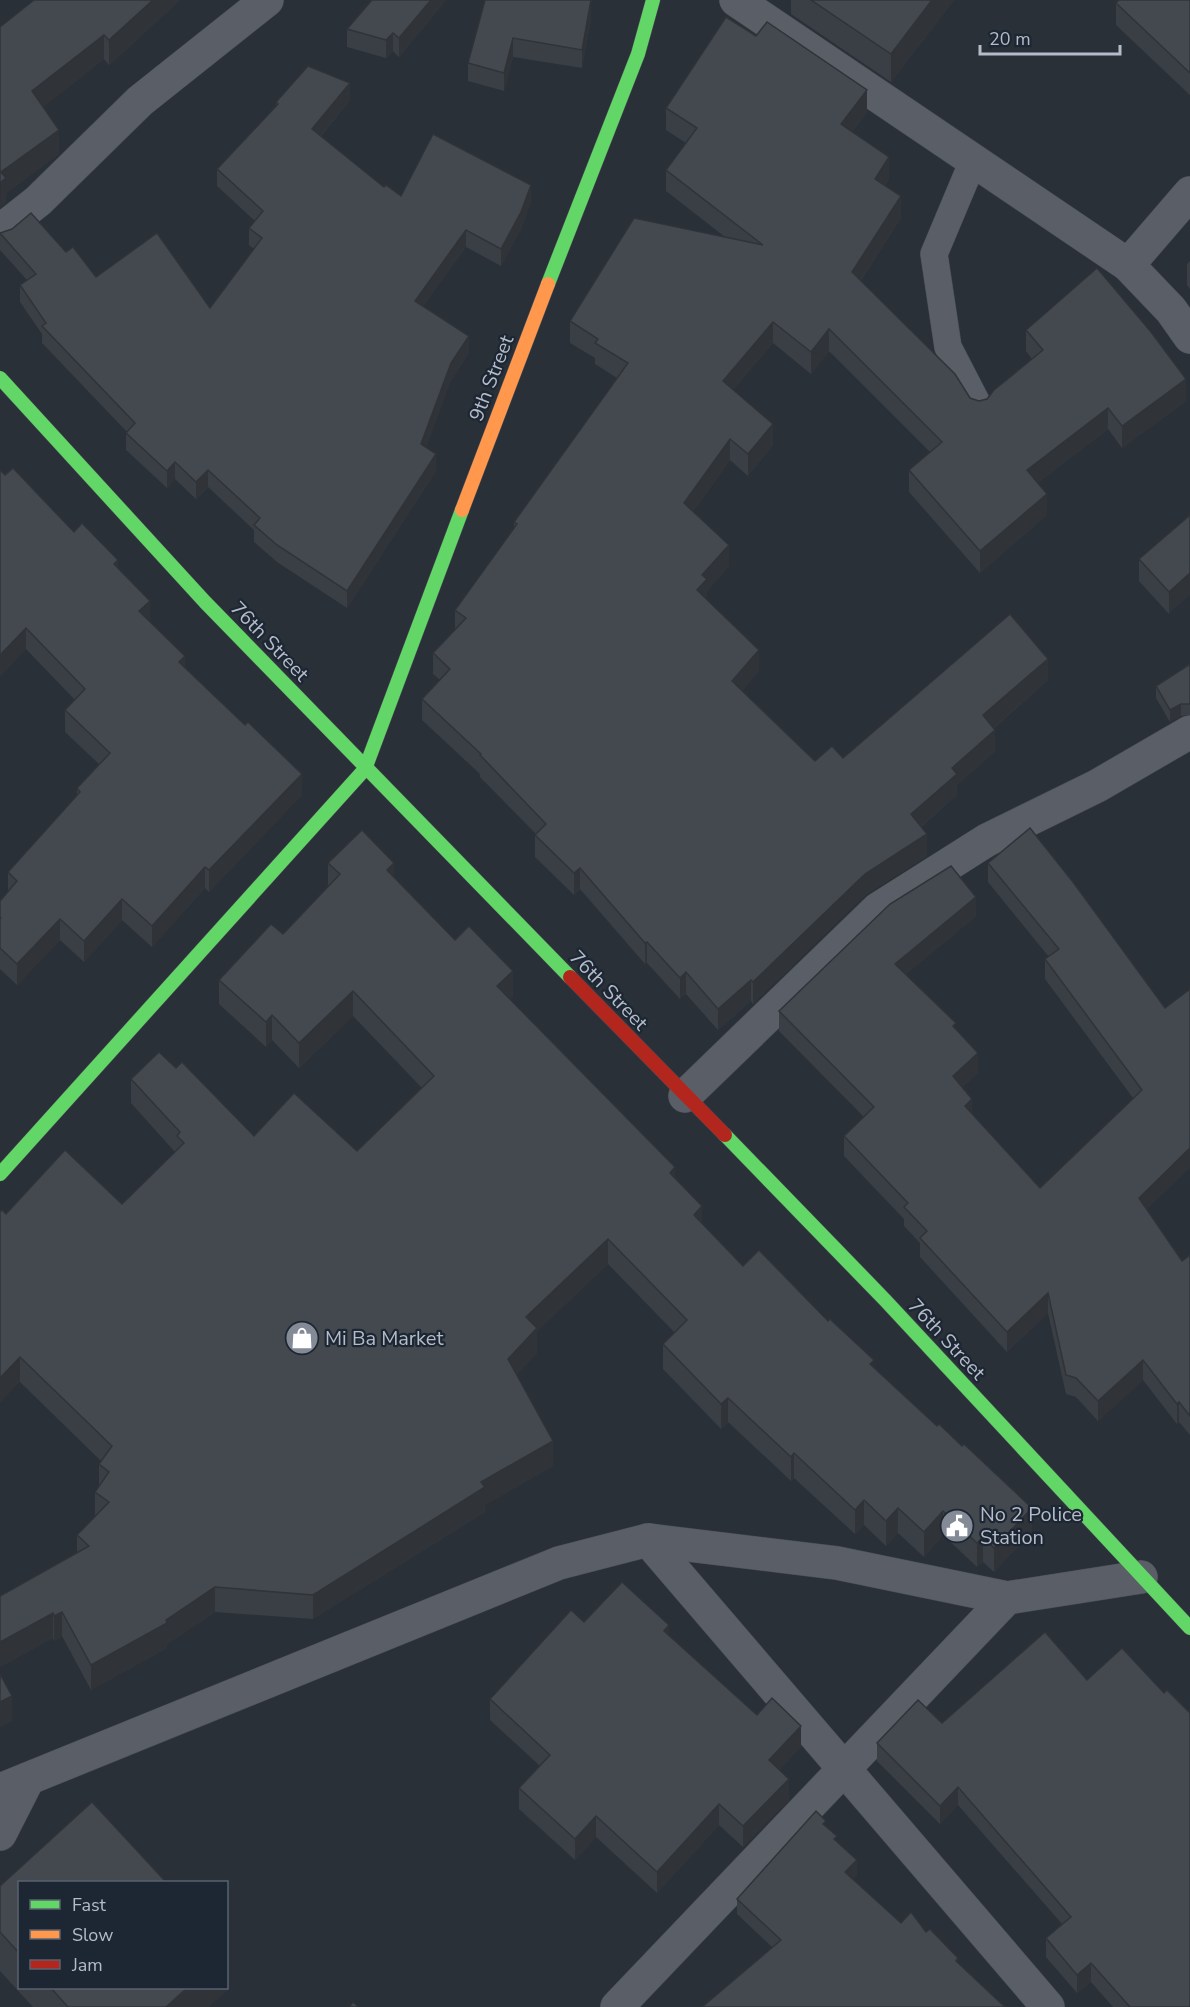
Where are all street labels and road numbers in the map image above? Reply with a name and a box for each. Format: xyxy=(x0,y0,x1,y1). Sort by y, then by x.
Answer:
street label: 9th Street xyxy=(463,330,521,425)
street label: 76th Street xyxy=(224,595,315,688)
street label: 76th Street xyxy=(563,944,654,1037)
street label: 76th Street xyxy=(902,1293,992,1387)

